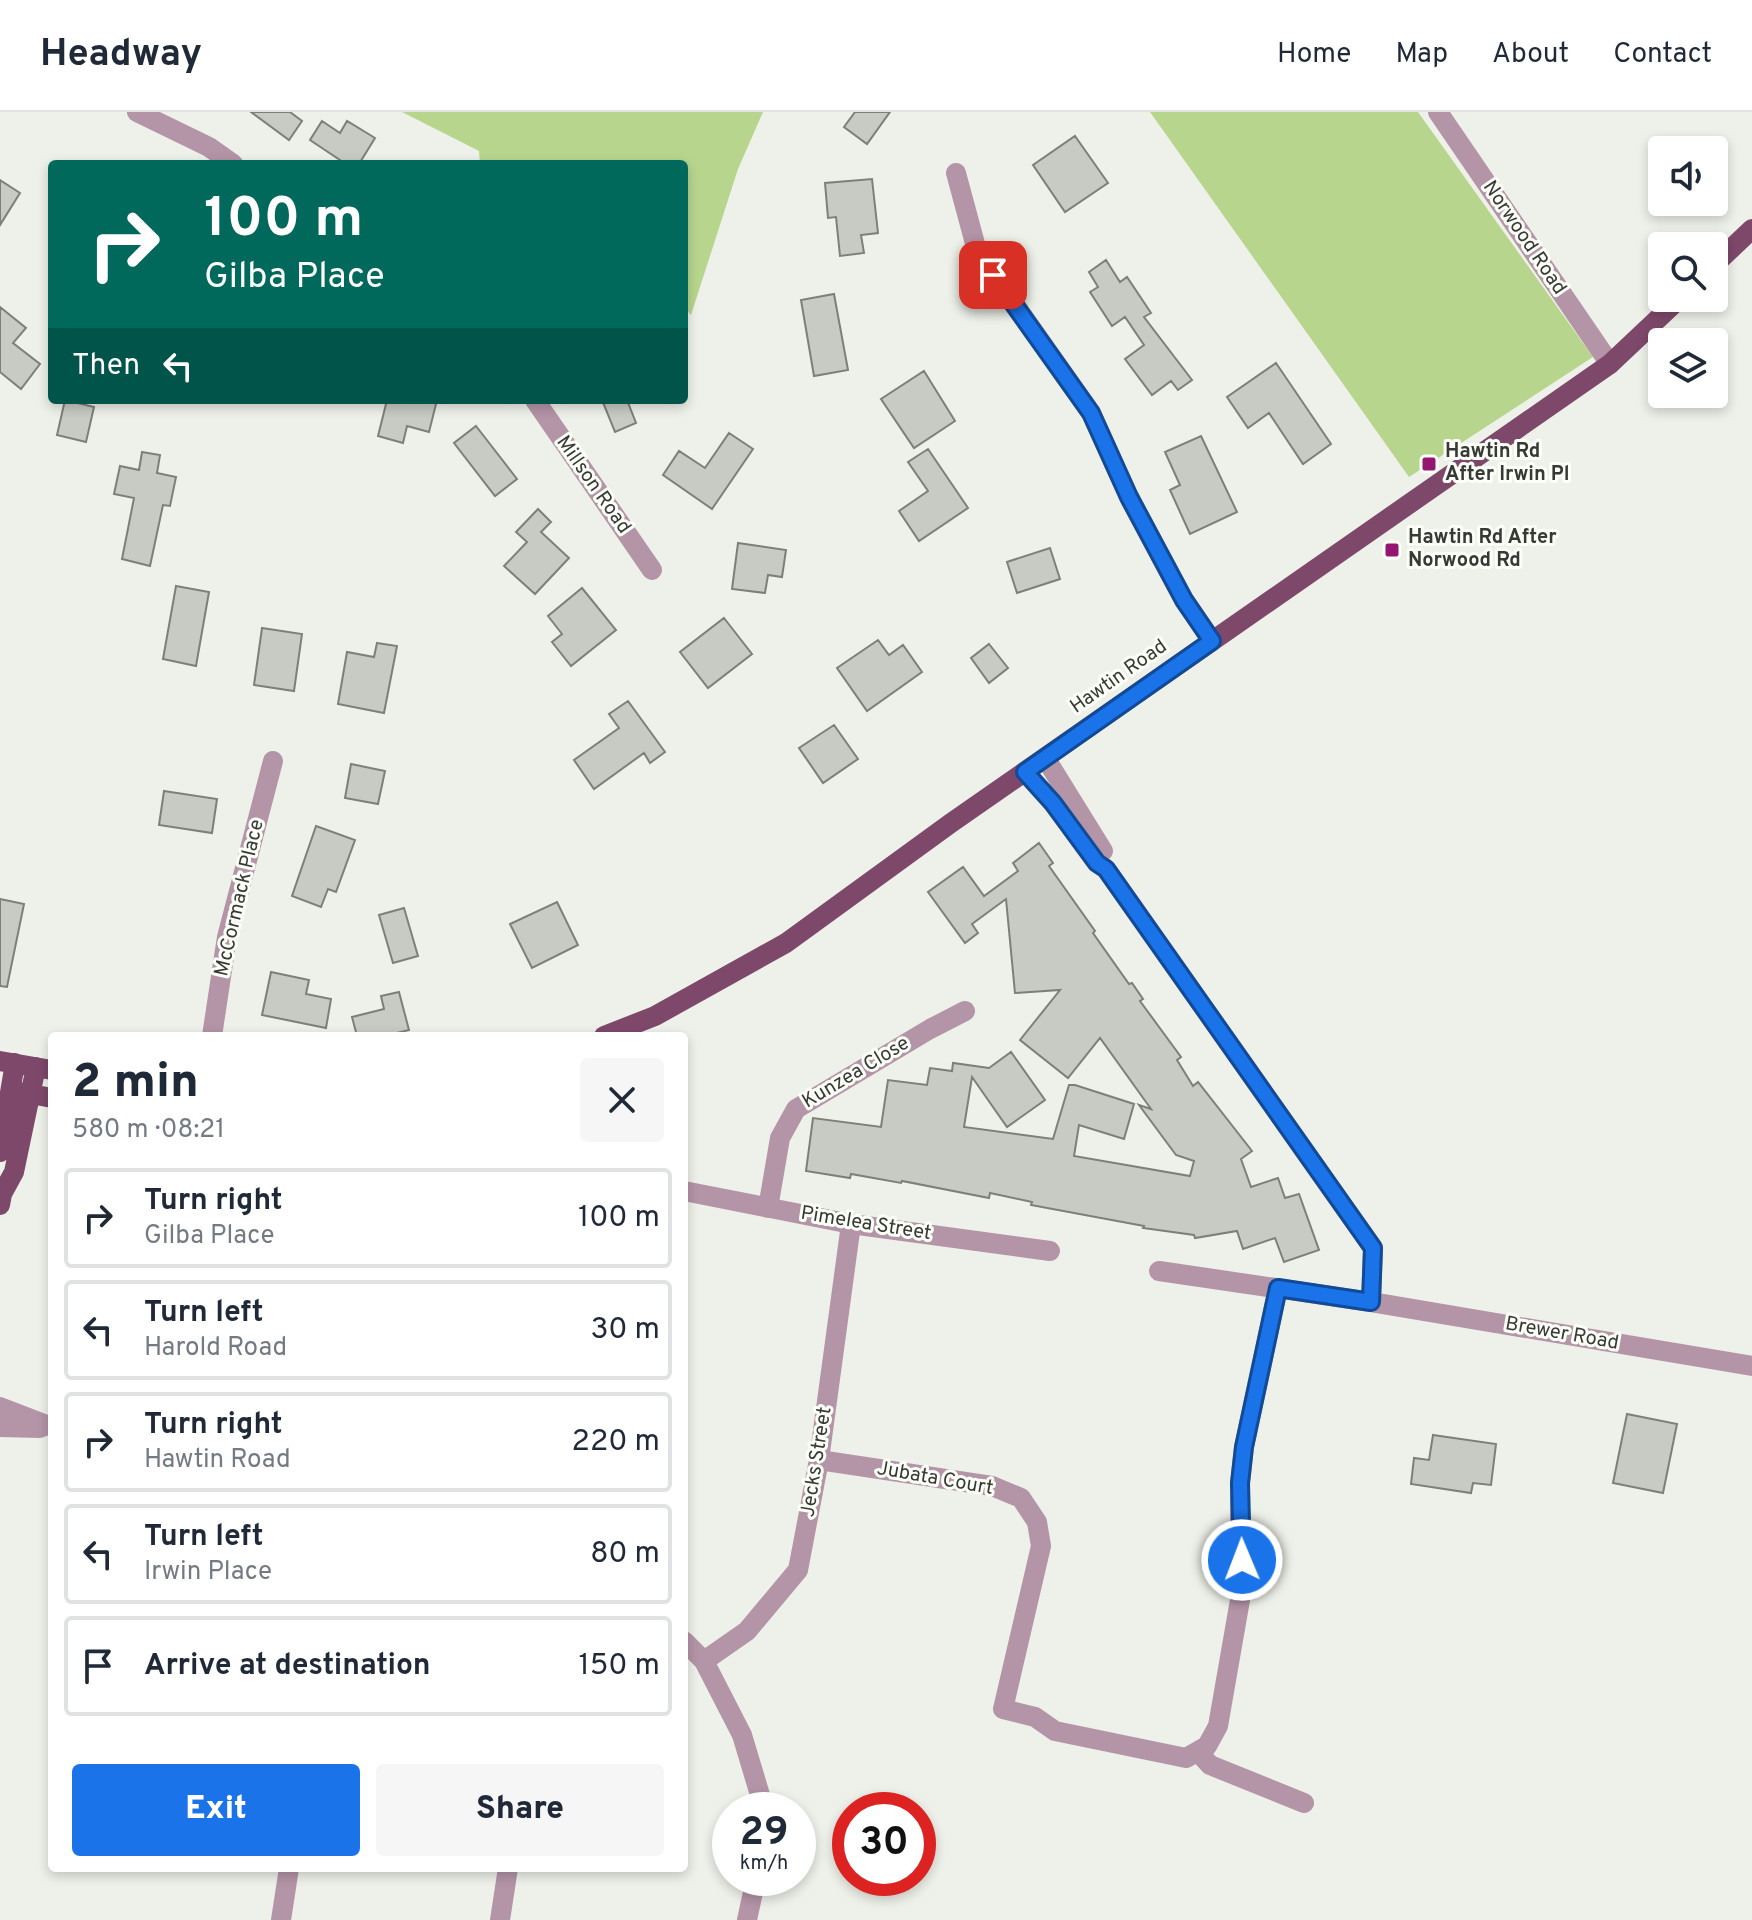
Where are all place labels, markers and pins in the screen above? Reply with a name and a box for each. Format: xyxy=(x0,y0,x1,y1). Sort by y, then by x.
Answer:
pin xyxy=(959,241,1027,309)
place label: Hawtin Rd After Irwin Pl xyxy=(1445,439,1569,488)
marker: Hawtin Rd After Irwin Pl xyxy=(1420,455,1438,473)
place label: Hawtin Rd After Norwood Rd xyxy=(1408,525,1557,574)
marker: Hawtin Rd After Norwood Rd xyxy=(1383,541,1401,559)

